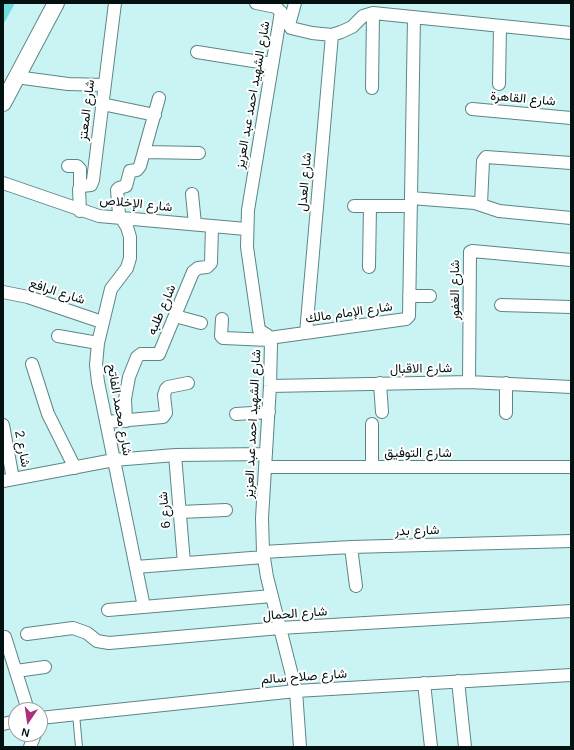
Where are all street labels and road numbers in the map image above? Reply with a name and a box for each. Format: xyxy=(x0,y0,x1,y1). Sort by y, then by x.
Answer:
street label: شارع الشهيد احمد عبد العزيز xyxy=(232,20,274,170)
street label: شارع المعتز xyxy=(76,79,98,141)
street label: شارع القاهرة xyxy=(490,88,556,110)
street label: شارع العدل xyxy=(295,152,315,212)
street label: شارع الإخلاص xyxy=(99,192,173,216)
street label: شارع الغفور xyxy=(447,260,463,320)
street label: شارع الرافع xyxy=(27,276,87,308)
street label: شارع طلبه xyxy=(144,282,180,338)
street label: شارع الإمام مالك xyxy=(304,299,394,327)
street label: شارع الشهيد احمد عبد العزيز xyxy=(241,349,265,499)
street label: شارع الاقبال xyxy=(390,361,452,377)
street label: شارع محمد الفاتح xyxy=(103,363,135,457)
street label: شارع 2 xyxy=(11,429,33,469)
street label: شارع التوفيق xyxy=(384,445,452,461)
street label: شارع 6 xyxy=(156,491,174,529)
street label: شارع بدر xyxy=(394,522,440,540)
street label: شارع الحمال xyxy=(262,604,328,624)
street label: شارع صلاح سالم xyxy=(260,666,348,688)

